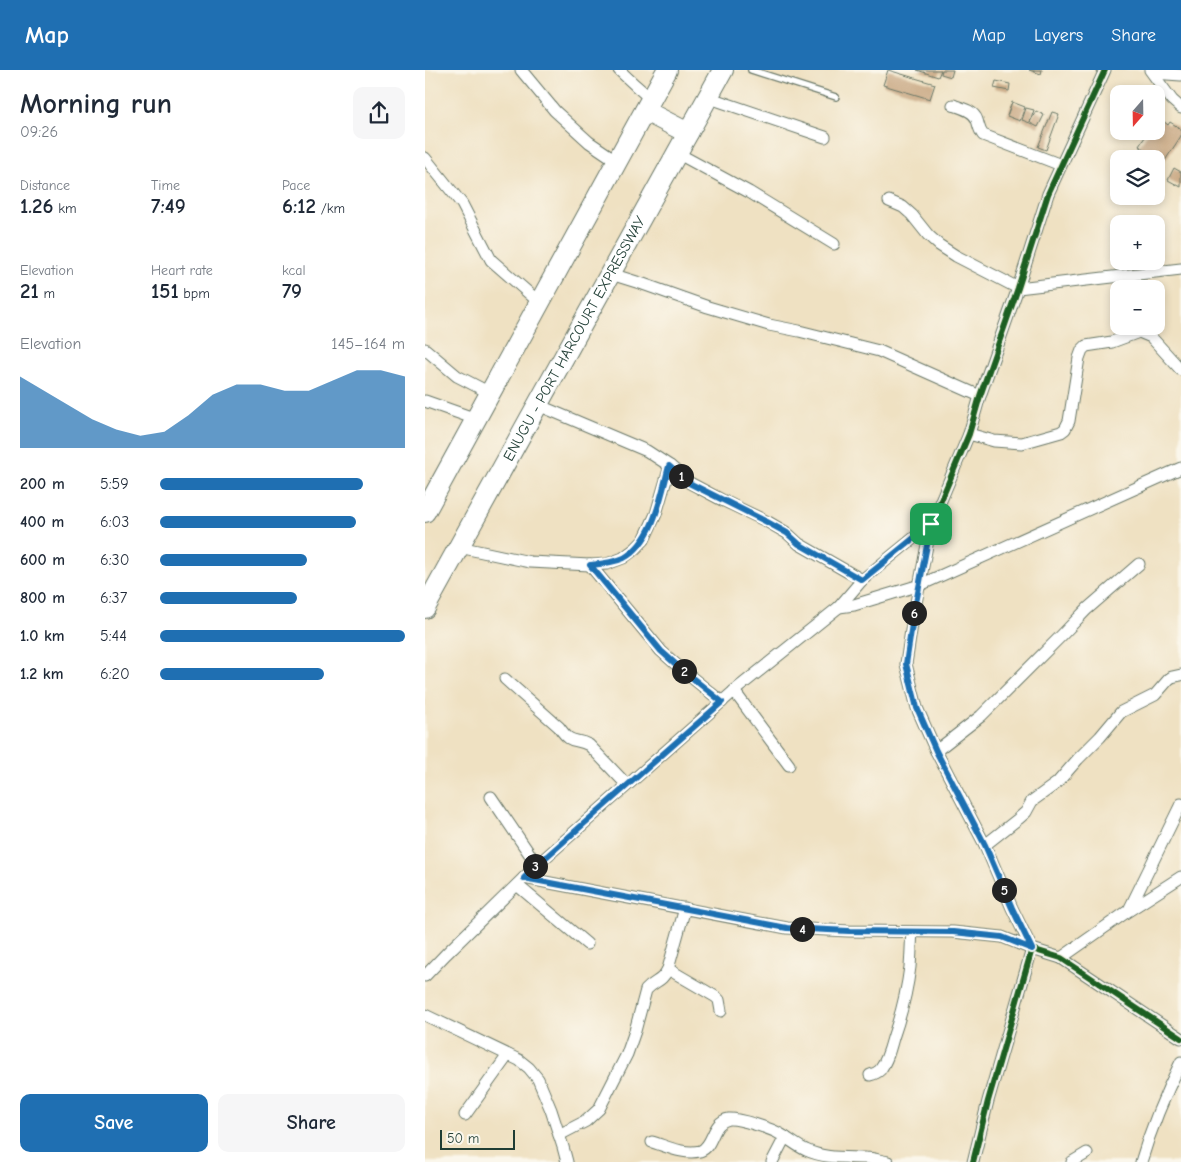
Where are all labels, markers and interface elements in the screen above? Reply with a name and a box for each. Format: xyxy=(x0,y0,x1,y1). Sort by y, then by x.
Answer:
text: Map xyxy=(25,21,69,49)
text: Map xyxy=(972,25,1006,46)
text: Layers xyxy=(1034,25,1083,46)
text: Share xyxy=(1111,25,1156,46)
north arrow xyxy=(1110,85,1165,140)
map controls xyxy=(1110,85,1165,335)
button: share xyxy=(353,87,405,139)
text: Morning run xyxy=(20,88,172,120)
text: 09:26 xyxy=(20,123,58,141)
button: layers xyxy=(1110,150,1165,205)
text: Distance xyxy=(20,177,70,194)
text: Time xyxy=(151,177,180,194)
text: Pace xyxy=(282,177,310,194)
text: 1.26 xyxy=(20,194,54,218)
text: 7:49 xyxy=(151,194,186,218)
text: 6:12 xyxy=(282,194,316,218)
text: km xyxy=(54,200,77,217)
text: /km xyxy=(316,200,345,217)
street label: ENUGU - PORT HARCOURT EXPRESSWAY xyxy=(499,213,649,464)
button: + xyxy=(1110,215,1165,270)
text: Elevation xyxy=(20,262,74,279)
text: Heart rate xyxy=(151,262,213,279)
text: kcal xyxy=(282,262,306,279)
text: 21 xyxy=(20,279,39,303)
text: 151 xyxy=(151,279,179,303)
text: 79 xyxy=(282,279,302,303)
button: − xyxy=(1110,280,1165,335)
text: m xyxy=(39,285,55,302)
text: bpm xyxy=(179,285,210,302)
text: Elevation xyxy=(20,335,81,353)
text: 145–164 m xyxy=(331,335,405,353)
pin: 1 xyxy=(669,464,693,488)
text: 1 xyxy=(679,468,684,485)
text: 200 m xyxy=(20,475,65,493)
text: 5:59 xyxy=(100,475,129,493)
pin xyxy=(910,503,952,545)
icon: arrive xyxy=(917,510,945,538)
text: 400 m xyxy=(20,513,64,531)
text: 6:03 xyxy=(100,513,129,531)
text: 600 m xyxy=(20,551,65,569)
text: 6:30 xyxy=(100,551,129,569)
text: 800 m xyxy=(20,589,65,607)
text: 6:37 xyxy=(100,589,127,607)
pin: 6 xyxy=(901,600,927,626)
text: 6 xyxy=(911,605,918,622)
text: 1.0 km xyxy=(20,627,65,645)
text: 5:44 xyxy=(100,627,127,645)
pin: 2 xyxy=(671,658,697,684)
text: 2 xyxy=(681,663,688,680)
text: 1.2 km xyxy=(20,665,63,683)
text: 6:20 xyxy=(100,665,130,683)
pin: 3 xyxy=(523,854,547,878)
text: 3 xyxy=(532,858,539,875)
pin: 5 xyxy=(991,878,1017,902)
text: 5 xyxy=(1001,882,1008,899)
pin: 4 xyxy=(789,916,815,942)
text: 4 xyxy=(799,921,806,938)
button: Save xyxy=(20,1094,208,1152)
button: Share xyxy=(218,1094,405,1152)
scale bar xyxy=(440,1127,515,1150)
text: 50 m xyxy=(447,1130,479,1147)

